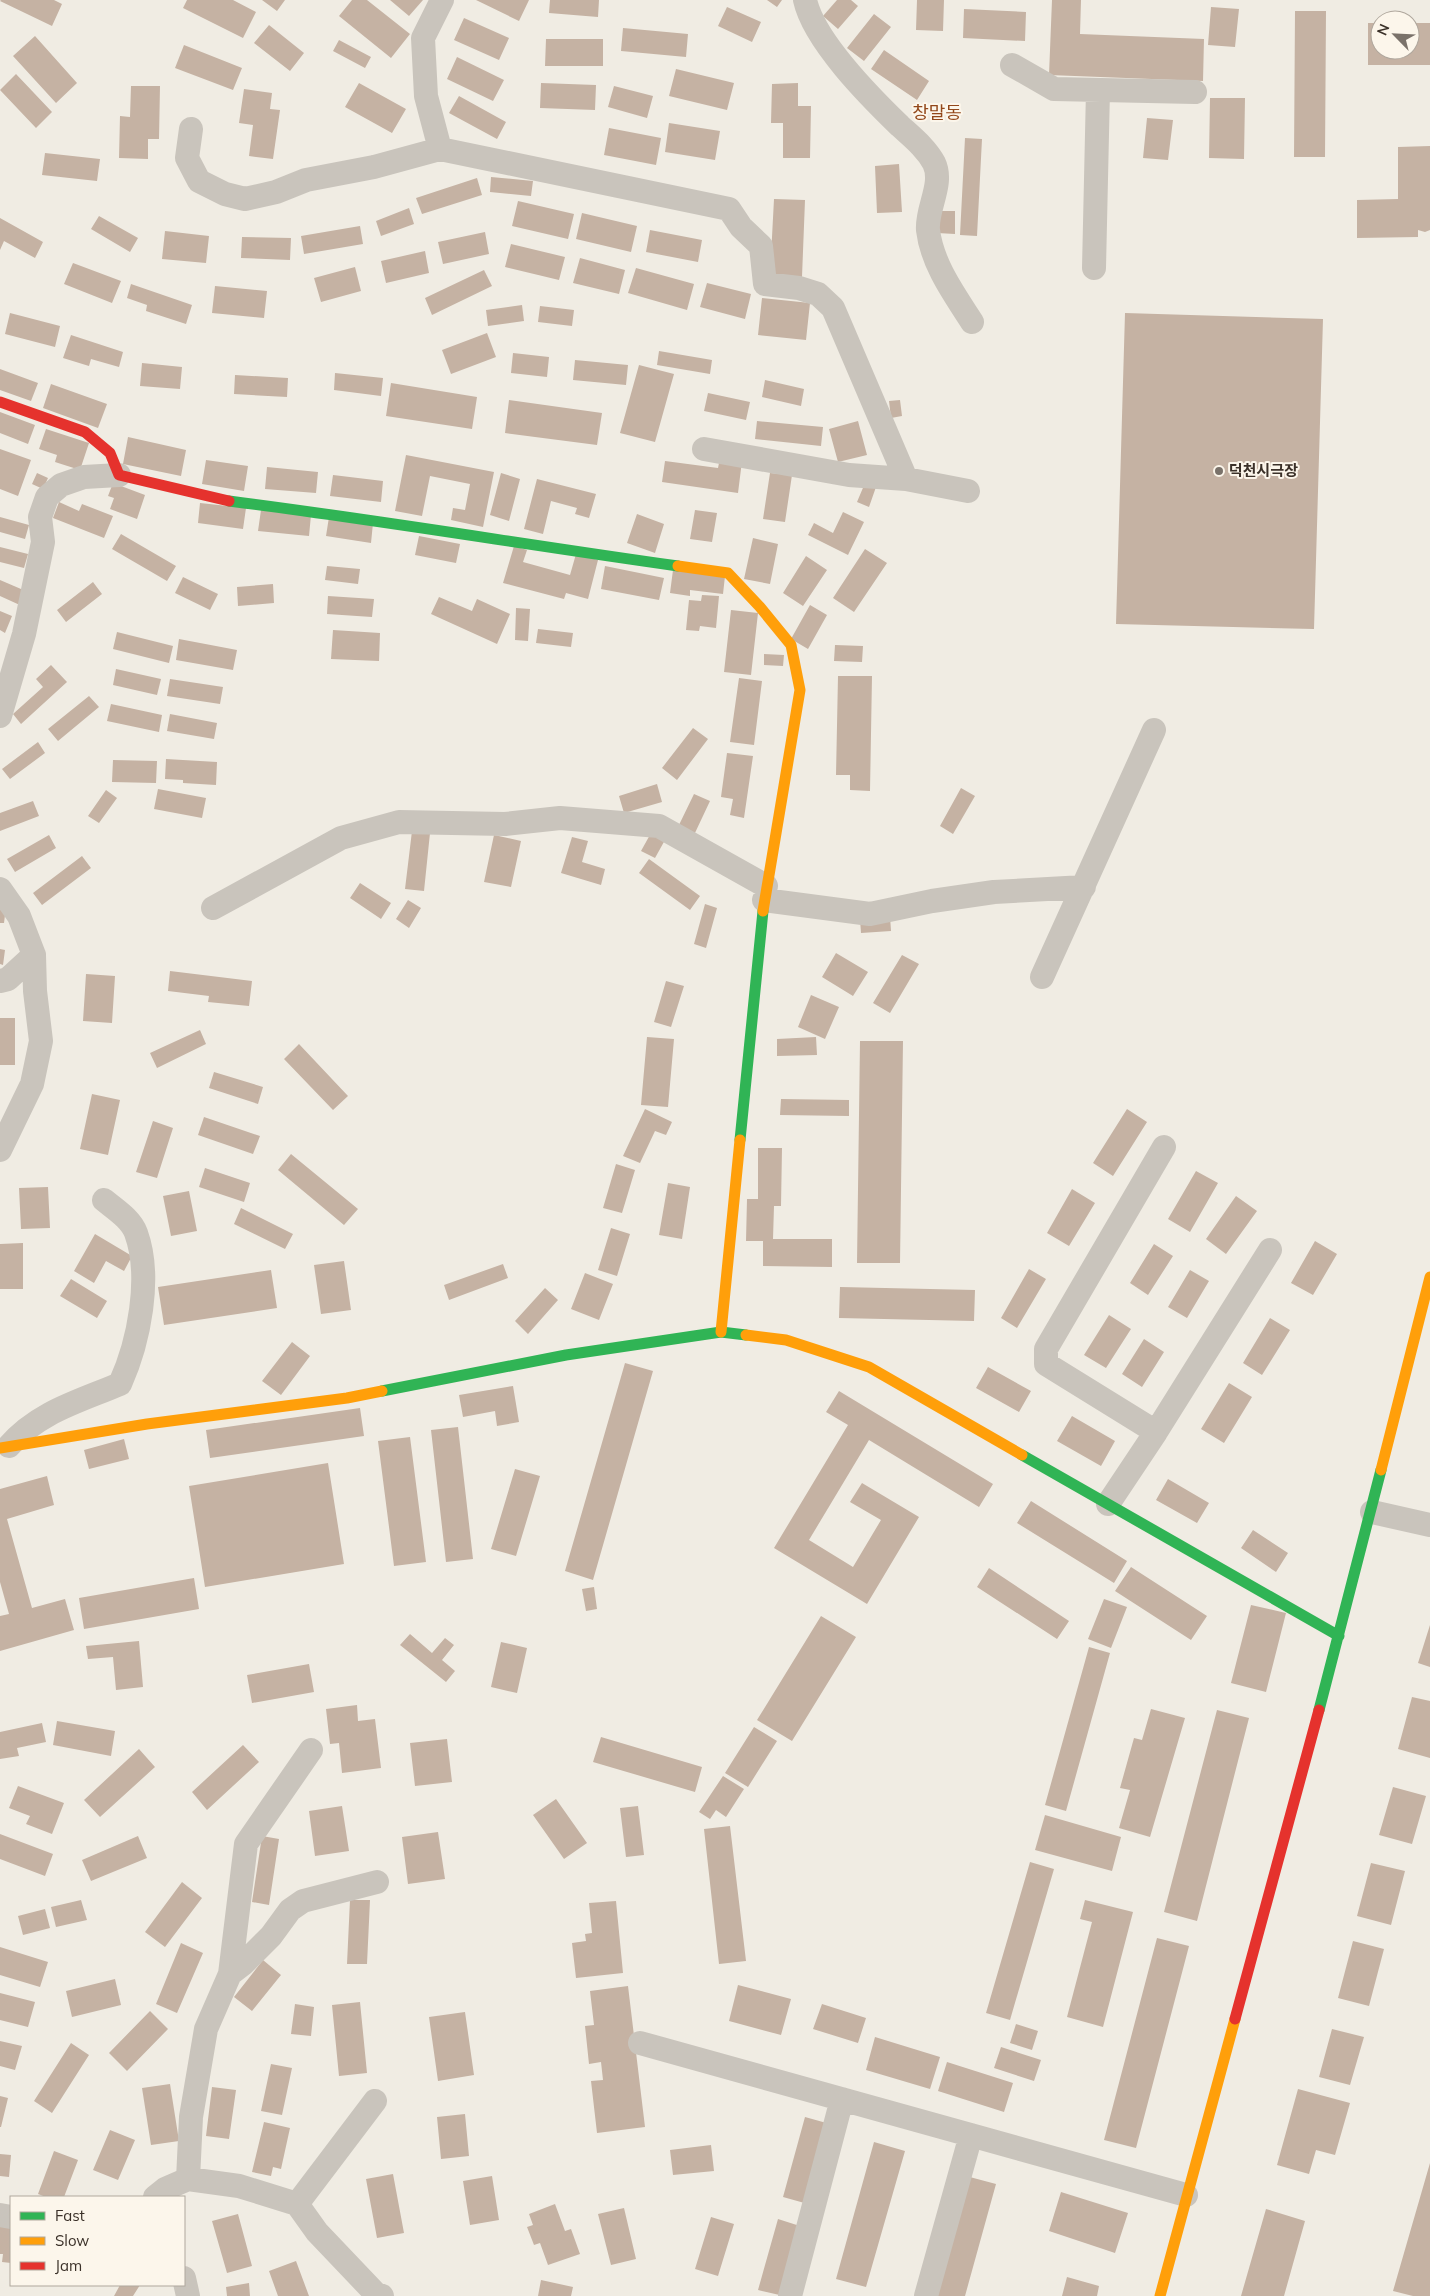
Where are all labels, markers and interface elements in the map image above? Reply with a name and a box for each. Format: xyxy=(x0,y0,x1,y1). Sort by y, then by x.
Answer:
north arrow xyxy=(1370,10,1420,60)
text: N xyxy=(1373,21,1393,38)
district label: 창말동 xyxy=(912,101,962,124)
place label: 덕천시극장 xyxy=(1229,461,1298,480)
marker: 덕천시극장 xyxy=(1213,465,1225,477)
legend xyxy=(10,2196,185,2286)
text: Fast xyxy=(55,2206,85,2225)
text: Slow xyxy=(55,2231,89,2250)
text: Jam xyxy=(55,2256,82,2275)

